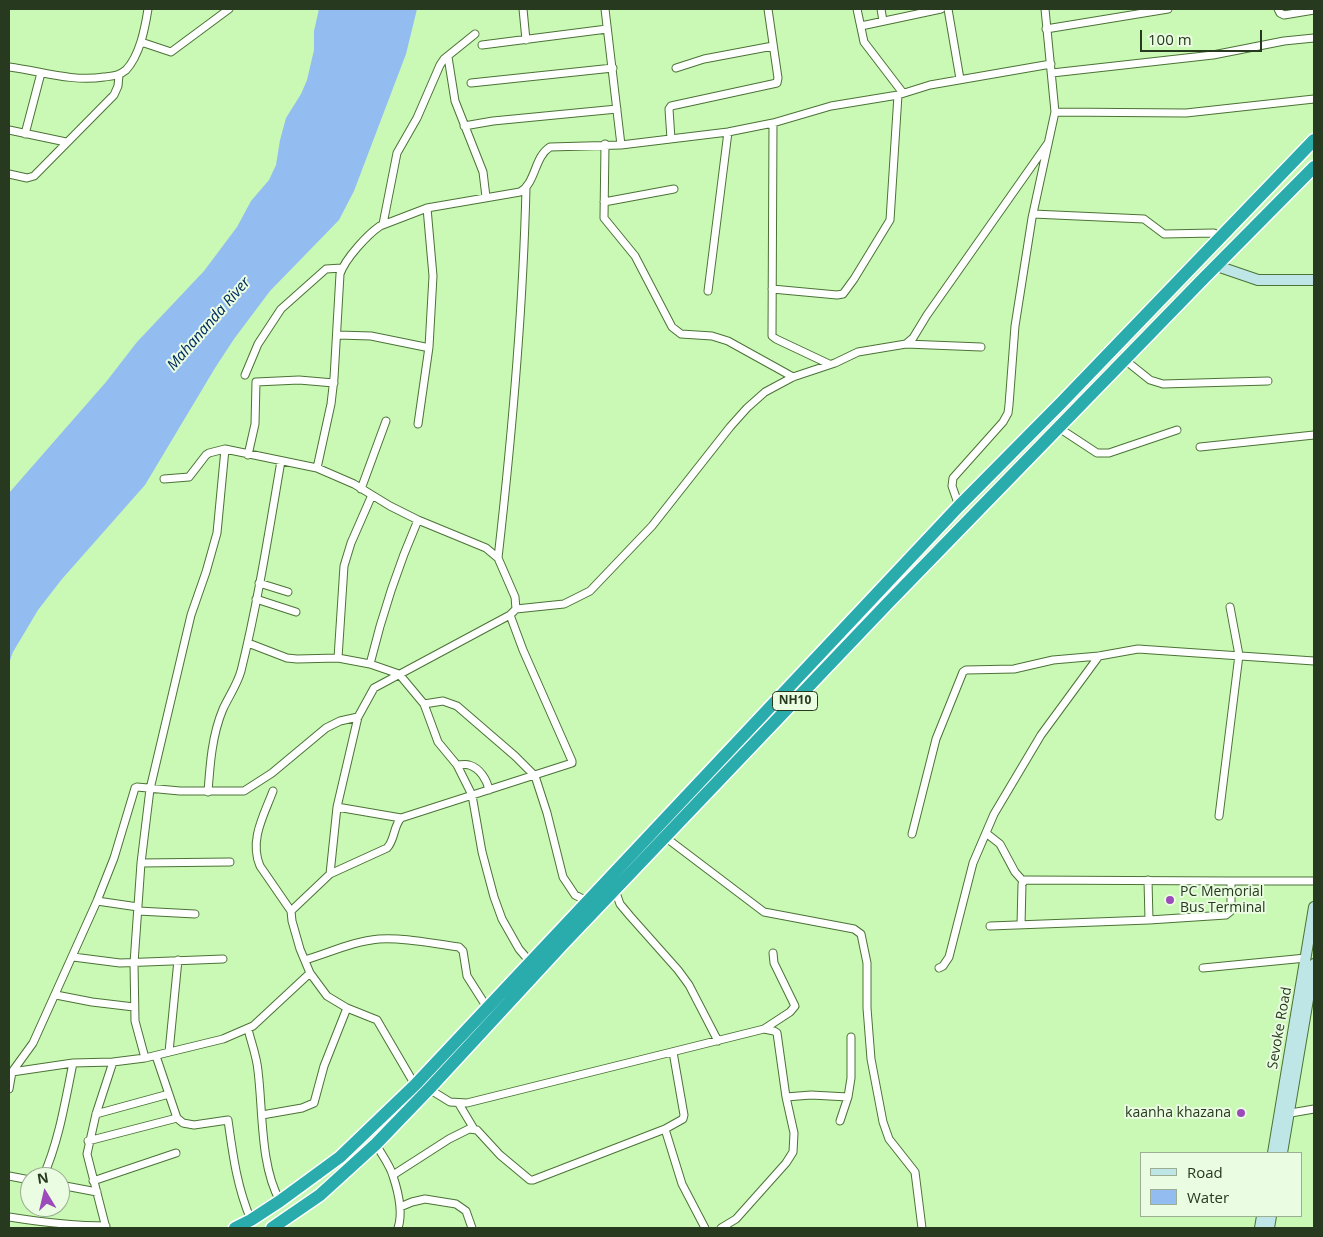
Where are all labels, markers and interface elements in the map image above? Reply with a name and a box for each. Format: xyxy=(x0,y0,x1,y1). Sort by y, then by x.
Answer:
scale bar xyxy=(1143,20,1266,52)
text: 100 m xyxy=(1148,29,1192,49)
water label: Mahananda River xyxy=(164,274,254,374)
road number: NH10 xyxy=(772,691,818,710)
place label: PC Memorial Bus Terminal xyxy=(1180,884,1266,916)
marker: PC Memorial Bus Terminal xyxy=(1164,894,1176,906)
street label: Sevoke Road xyxy=(1265,986,1295,1070)
place label: kaanha khazana xyxy=(1125,1105,1231,1121)
marker: kaanha khazana xyxy=(1235,1107,1247,1119)
legend xyxy=(1140,1152,1303,1217)
text: Road xyxy=(1187,1162,1223,1182)
north arrow xyxy=(20,1167,70,1217)
text: N xyxy=(36,1167,50,1188)
text: Water xyxy=(1187,1187,1229,1207)

